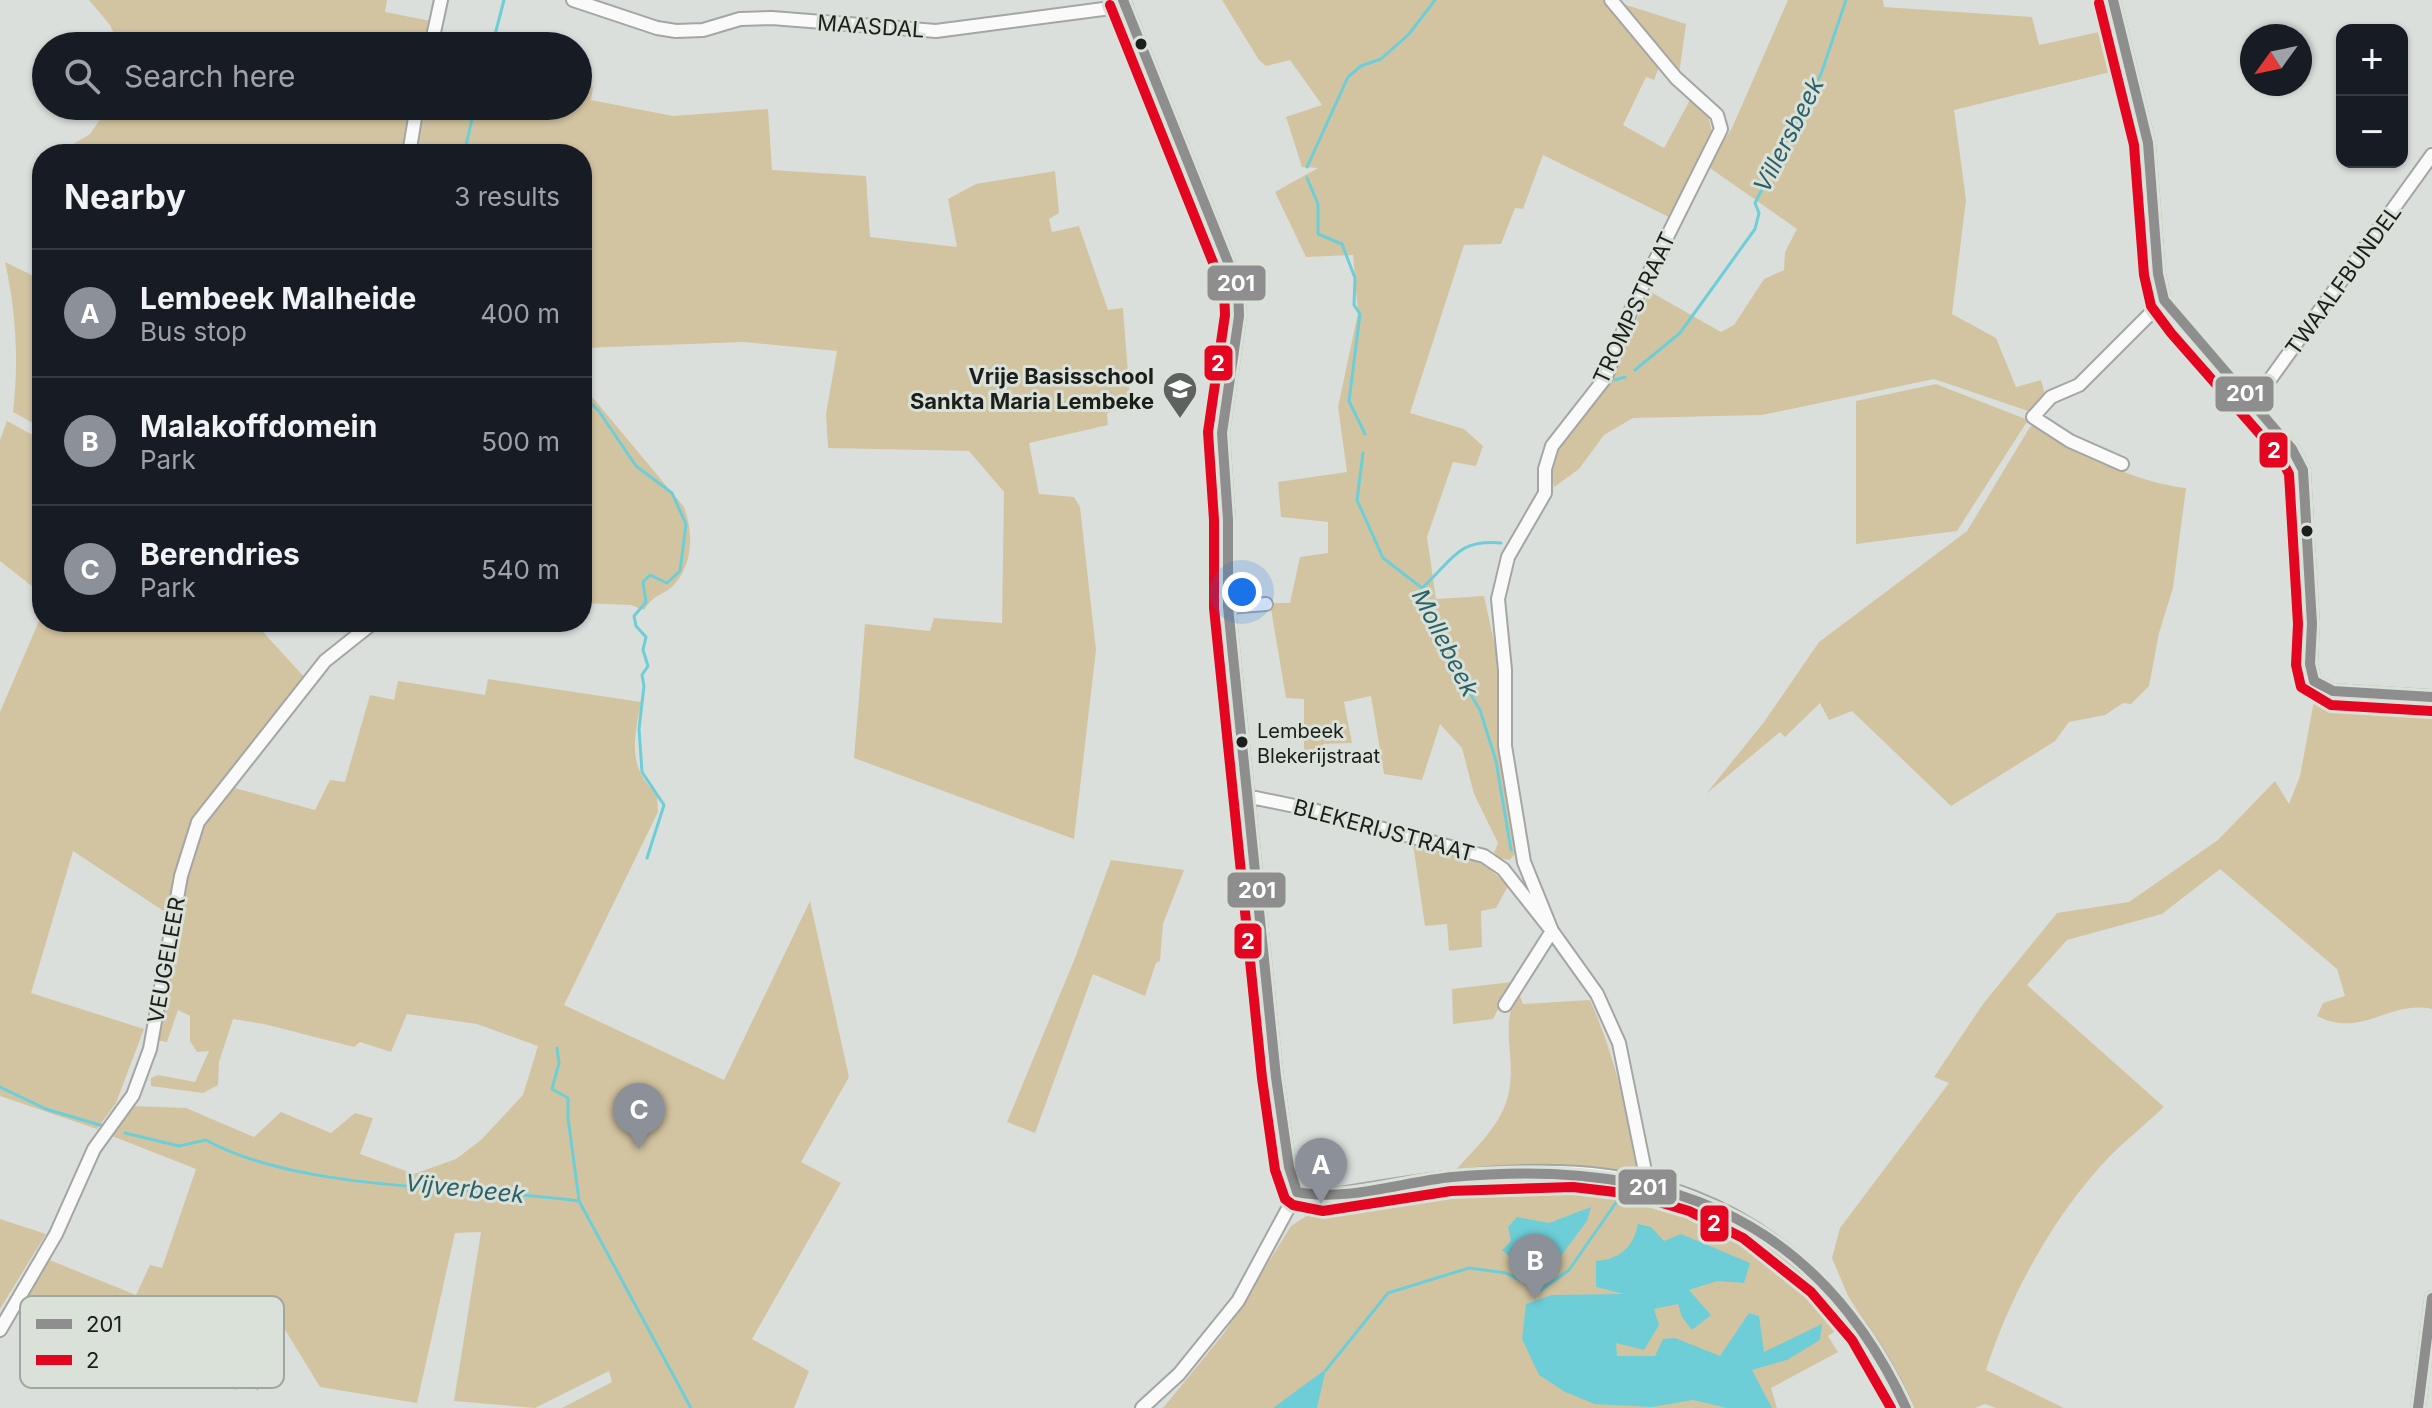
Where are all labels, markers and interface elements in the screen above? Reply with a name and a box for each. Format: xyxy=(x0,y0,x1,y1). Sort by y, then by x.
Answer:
street label: MAASDAL xyxy=(817,9,925,43)
north arrow xyxy=(2240,24,2312,96)
map controls xyxy=(2336,24,2408,168)
button: + xyxy=(2336,24,2408,96)
search box xyxy=(32,32,592,120)
unlabelled marker xyxy=(1133,36,1149,52)
icon: search xyxy=(60,54,104,98)
text: Search here xyxy=(124,58,296,94)
water label: Villersbeek xyxy=(1747,72,1830,197)
button: − xyxy=(2336,96,2408,168)
text: Nearby xyxy=(64,176,186,217)
text: 3 results xyxy=(454,181,560,212)
street label: TWAALFBUNDEL xyxy=(2280,200,2406,360)
street label: TROMPSTRAAT xyxy=(1587,228,1681,388)
line badge: 201 xyxy=(1206,264,1267,302)
text: 201 xyxy=(1217,270,1255,296)
text: Lembeek Malheide xyxy=(140,280,416,316)
text: A xyxy=(80,298,100,329)
text: 400 m xyxy=(480,298,560,329)
text: Bus stop xyxy=(140,316,247,347)
line badge: 2 xyxy=(1203,344,1234,382)
text: 2 xyxy=(1211,350,1225,376)
place label: Vrije Basisschool Sankta Maria Lembeke xyxy=(910,363,1154,414)
school or university icon: Vrije Basisschool Sankta Maria Lembeke xyxy=(1161,370,1199,420)
line badge: 201 xyxy=(2214,375,2275,413)
text: 201 xyxy=(2226,380,2264,406)
text: Malakoffdomein xyxy=(140,408,377,444)
text: B xyxy=(81,426,99,457)
text: 500 m xyxy=(481,426,560,457)
line badge: 2 xyxy=(2258,431,2289,469)
text: 2 xyxy=(2267,437,2281,463)
text: Park xyxy=(140,444,196,475)
unlabelled marker xyxy=(2299,523,2315,539)
text: Berendries xyxy=(140,536,300,572)
text: C xyxy=(80,554,100,585)
text: 540 m xyxy=(481,554,560,585)
text: Park xyxy=(140,572,196,603)
your location xyxy=(1222,572,1262,612)
water label: Mollebeek xyxy=(1406,584,1485,702)
place label: Lembeek Blekerijstraat xyxy=(1257,719,1380,768)
marker: Lembeek Blekerijstraat xyxy=(1234,734,1250,750)
street label: BLEKERIJSTRAAT xyxy=(1291,793,1477,867)
line badge: 201 xyxy=(1226,871,1287,909)
text: 201 xyxy=(1238,877,1276,903)
street label: VEUGELEER xyxy=(142,895,190,1025)
line badge: 2 xyxy=(1233,922,1263,960)
text: 2 xyxy=(1241,928,1255,954)
pin: C xyxy=(613,1083,665,1149)
pin: A xyxy=(1295,1138,1347,1204)
water label: Vijverbeek xyxy=(404,1168,527,1209)
line badge: 201 xyxy=(1617,1168,1678,1206)
text: 201 xyxy=(1629,1174,1667,1200)
line badge: 2 xyxy=(1699,1204,1730,1243)
text: 2 xyxy=(1707,1210,1721,1236)
pin: B xyxy=(1509,1234,1561,1300)
legend xyxy=(20,1296,284,1388)
text: 201 xyxy=(86,1311,122,1337)
text: 2 xyxy=(86,1347,99,1373)

